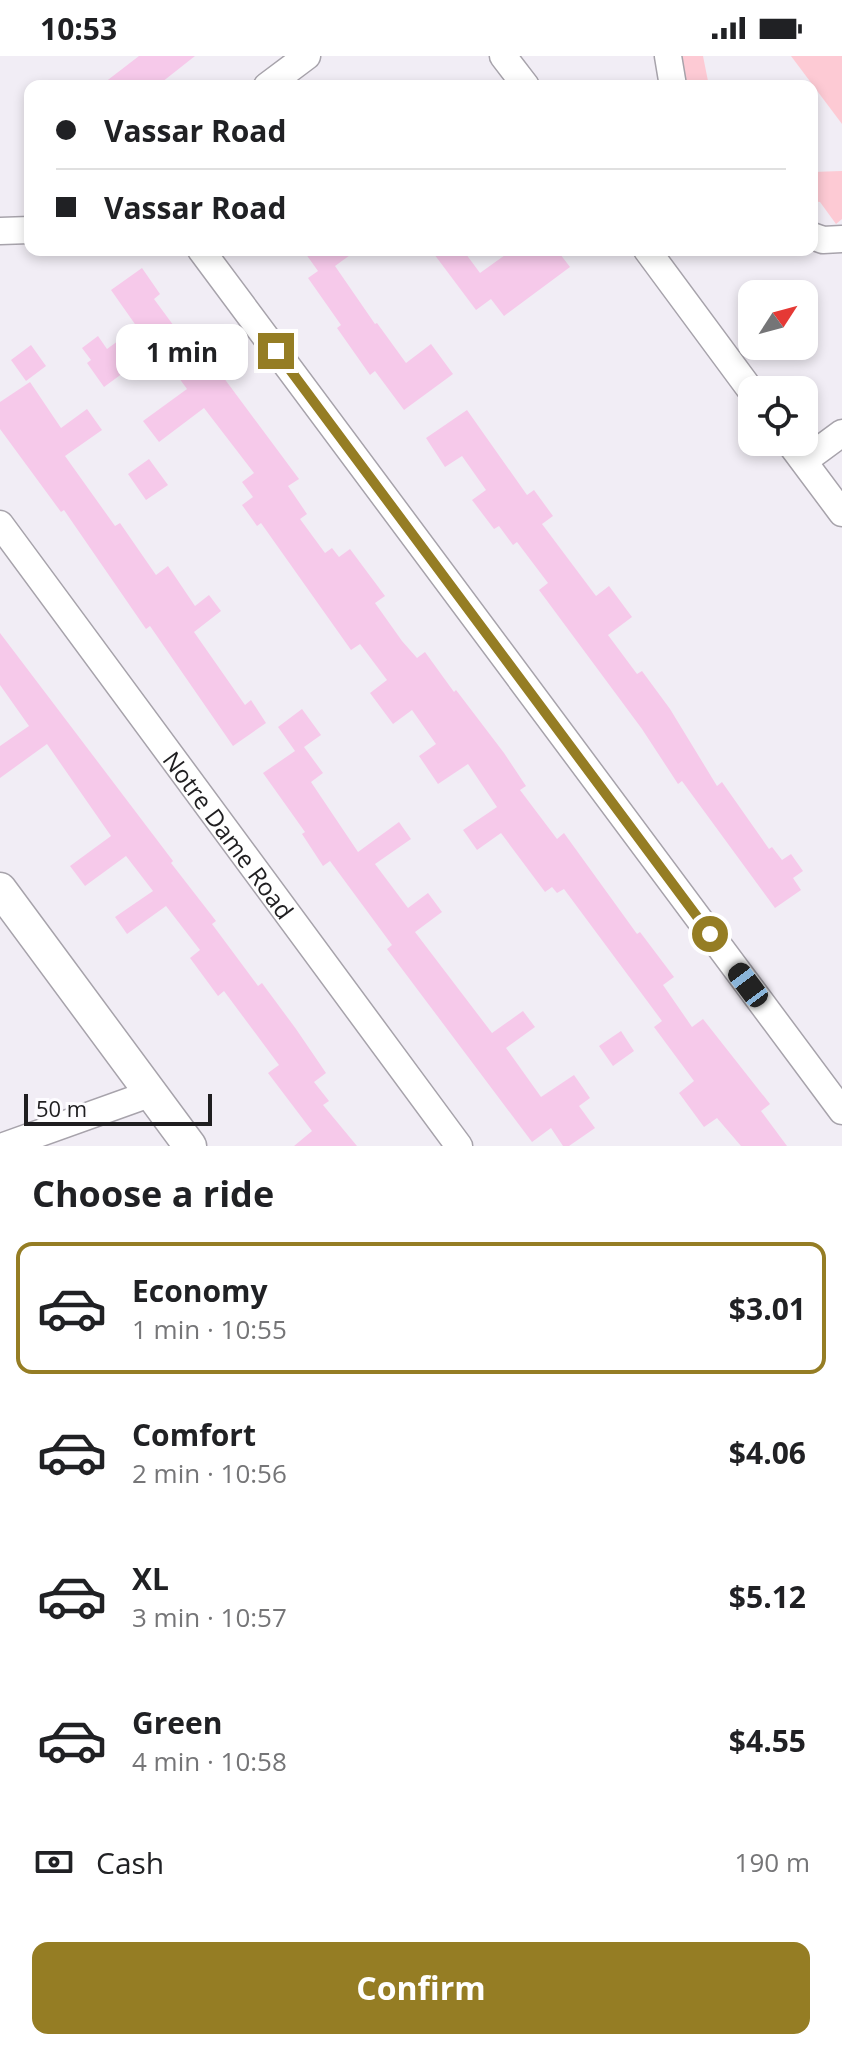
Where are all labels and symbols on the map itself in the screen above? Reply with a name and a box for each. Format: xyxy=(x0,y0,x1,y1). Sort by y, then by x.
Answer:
north arrow xyxy=(738,280,818,360)
callout: 1 min xyxy=(116,323,248,379)
route end xyxy=(258,333,294,369)
street label: Notre Dame Road xyxy=(156,744,302,925)
route start xyxy=(692,916,728,952)
car xyxy=(724,959,772,1011)
scale bar xyxy=(24,1090,212,1126)

